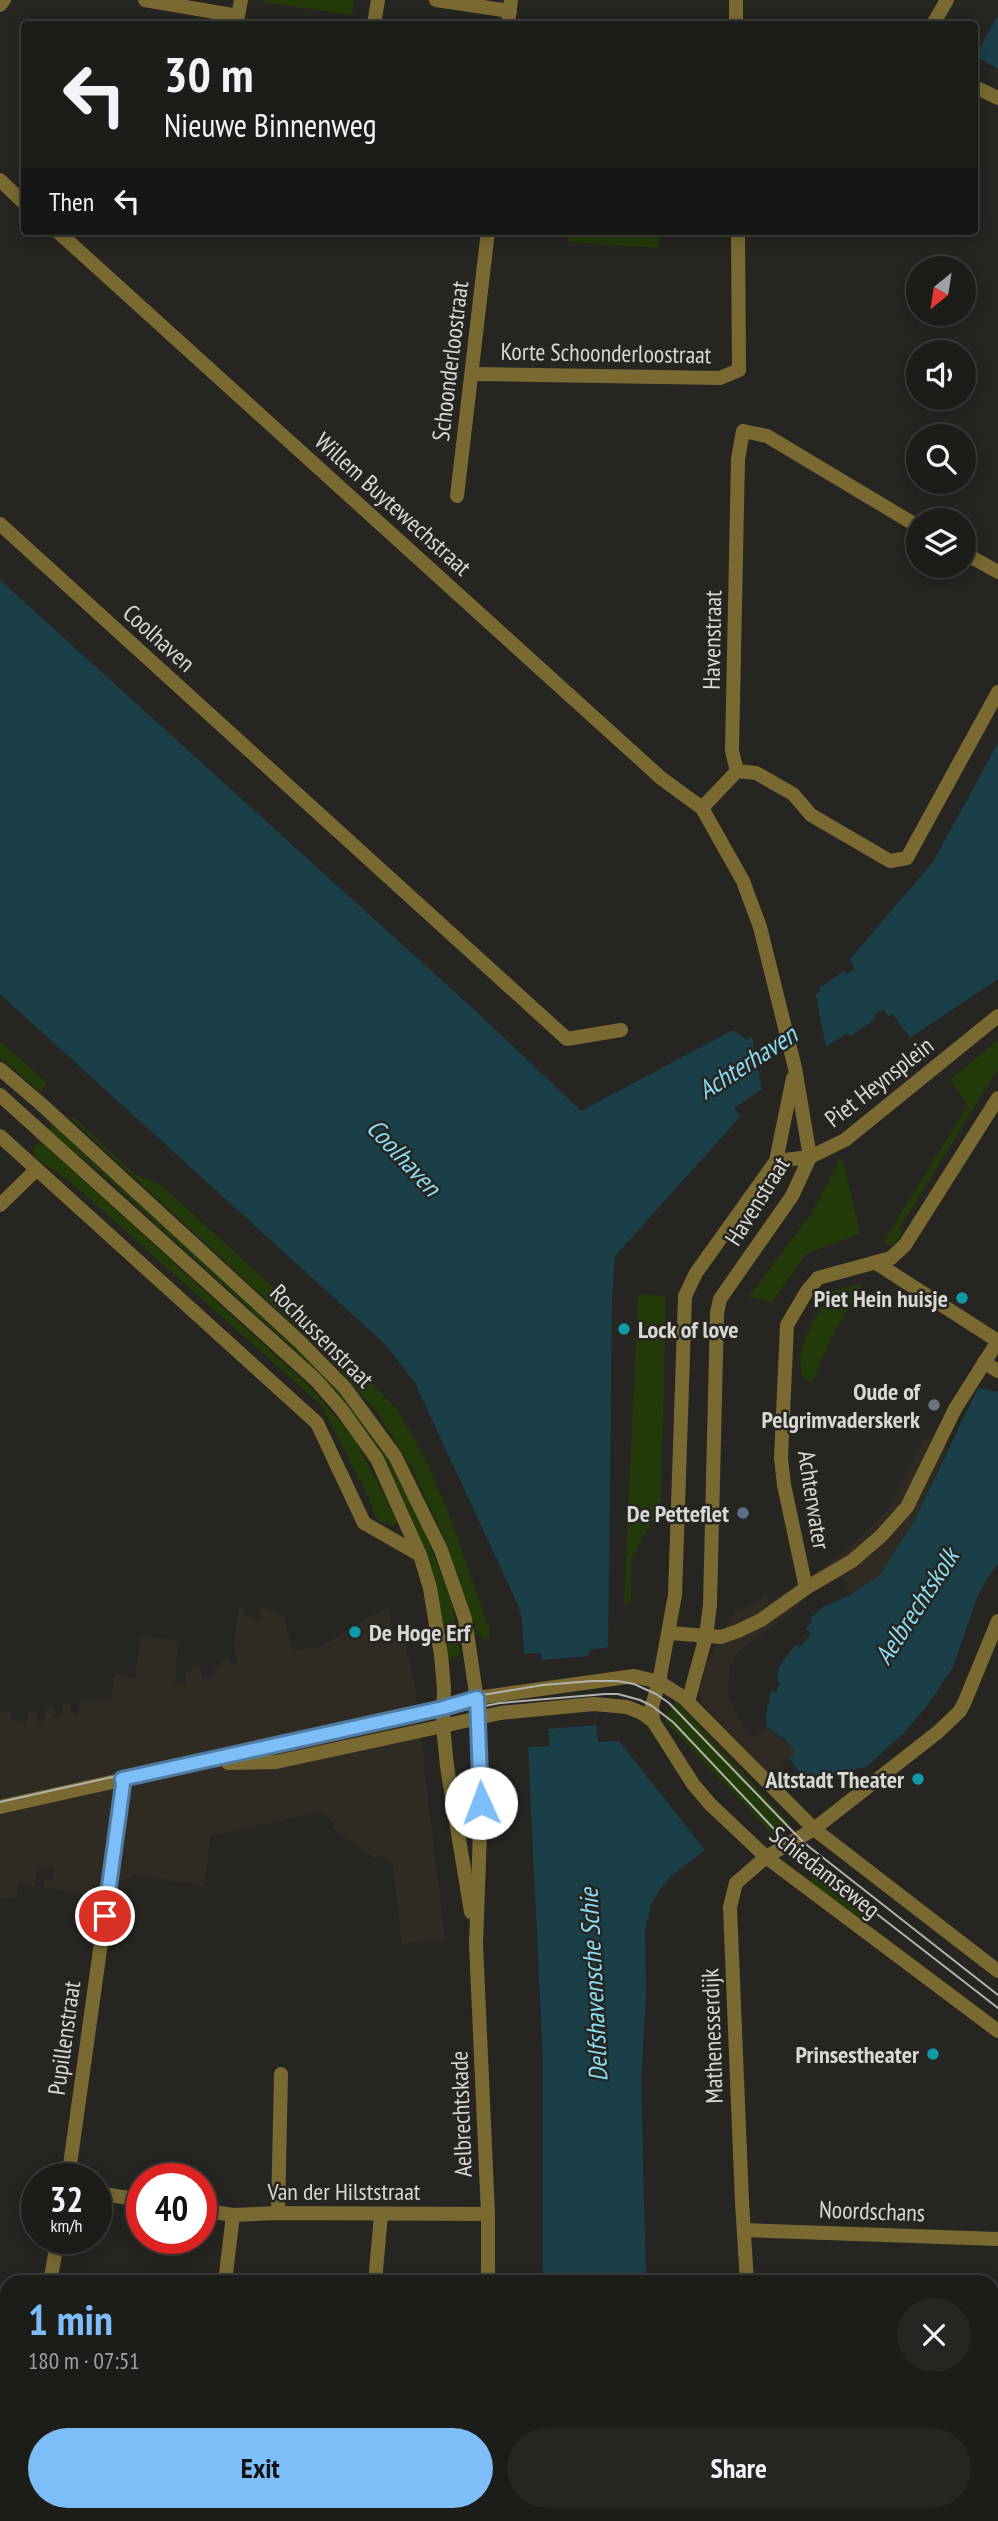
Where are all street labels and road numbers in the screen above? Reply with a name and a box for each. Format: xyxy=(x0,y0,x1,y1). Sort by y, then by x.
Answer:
street label: Schoonderloostraat xyxy=(425,279,475,443)
street label: Korte Schoonderloostraat xyxy=(500,336,712,370)
street label: Willem Buytewechstraat xyxy=(308,426,478,583)
street label: Havenstraat xyxy=(696,590,728,690)
street label: Coolhaven xyxy=(116,598,202,678)
street label: Piet Heynsplein xyxy=(818,1030,940,1134)
street label: Havenstraat xyxy=(718,1150,797,1251)
street label: Rochussenstraat xyxy=(264,1278,381,1395)
street label: Achterwater xyxy=(791,1448,837,1552)
street label: Schiedamseweg xyxy=(763,1819,887,1925)
street label: Mathenesserdijk xyxy=(694,1967,730,2104)
street label: Pupillenstraat xyxy=(41,1979,87,2097)
street label: Aelbrechtskade xyxy=(443,2050,479,2178)
street label: Van der Hilststraat xyxy=(267,2176,421,2207)
street label: Noordschans xyxy=(818,2194,926,2228)

